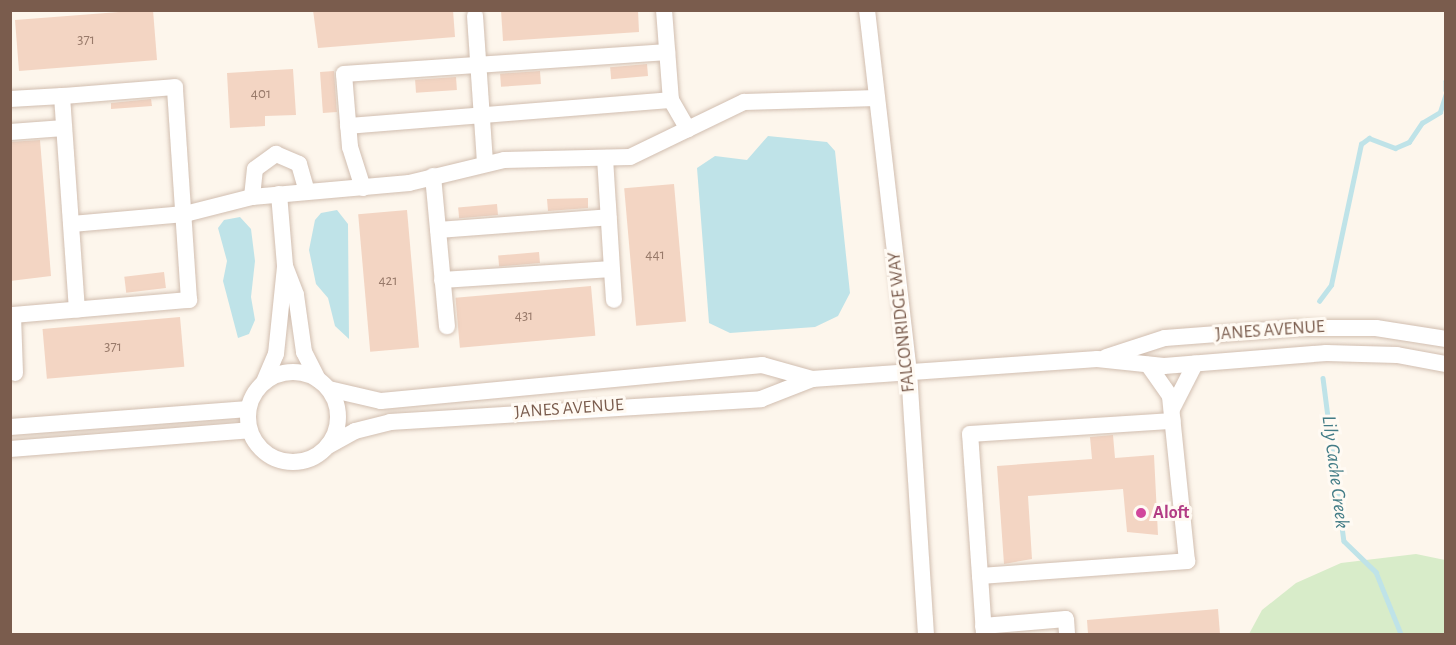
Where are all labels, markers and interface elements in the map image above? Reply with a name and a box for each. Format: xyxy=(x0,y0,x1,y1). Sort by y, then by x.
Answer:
house number: 371 xyxy=(77,31,95,49)
house number: 401 xyxy=(251,85,271,103)
house number: 441 xyxy=(645,246,665,264)
street label: FALCONRIDGE WAY xyxy=(884,251,920,393)
house number: 421 xyxy=(378,272,398,290)
house number: 431 xyxy=(515,307,533,325)
street label: JANES AVENUE xyxy=(1215,316,1325,346)
house number: 371 xyxy=(104,338,122,356)
street label: JANES AVENUE xyxy=(514,394,624,424)
water label: Lily Cache Creek xyxy=(1316,414,1354,530)
place label: Aloft xyxy=(1153,502,1189,524)
marker: Aloft xyxy=(1134,506,1148,520)

